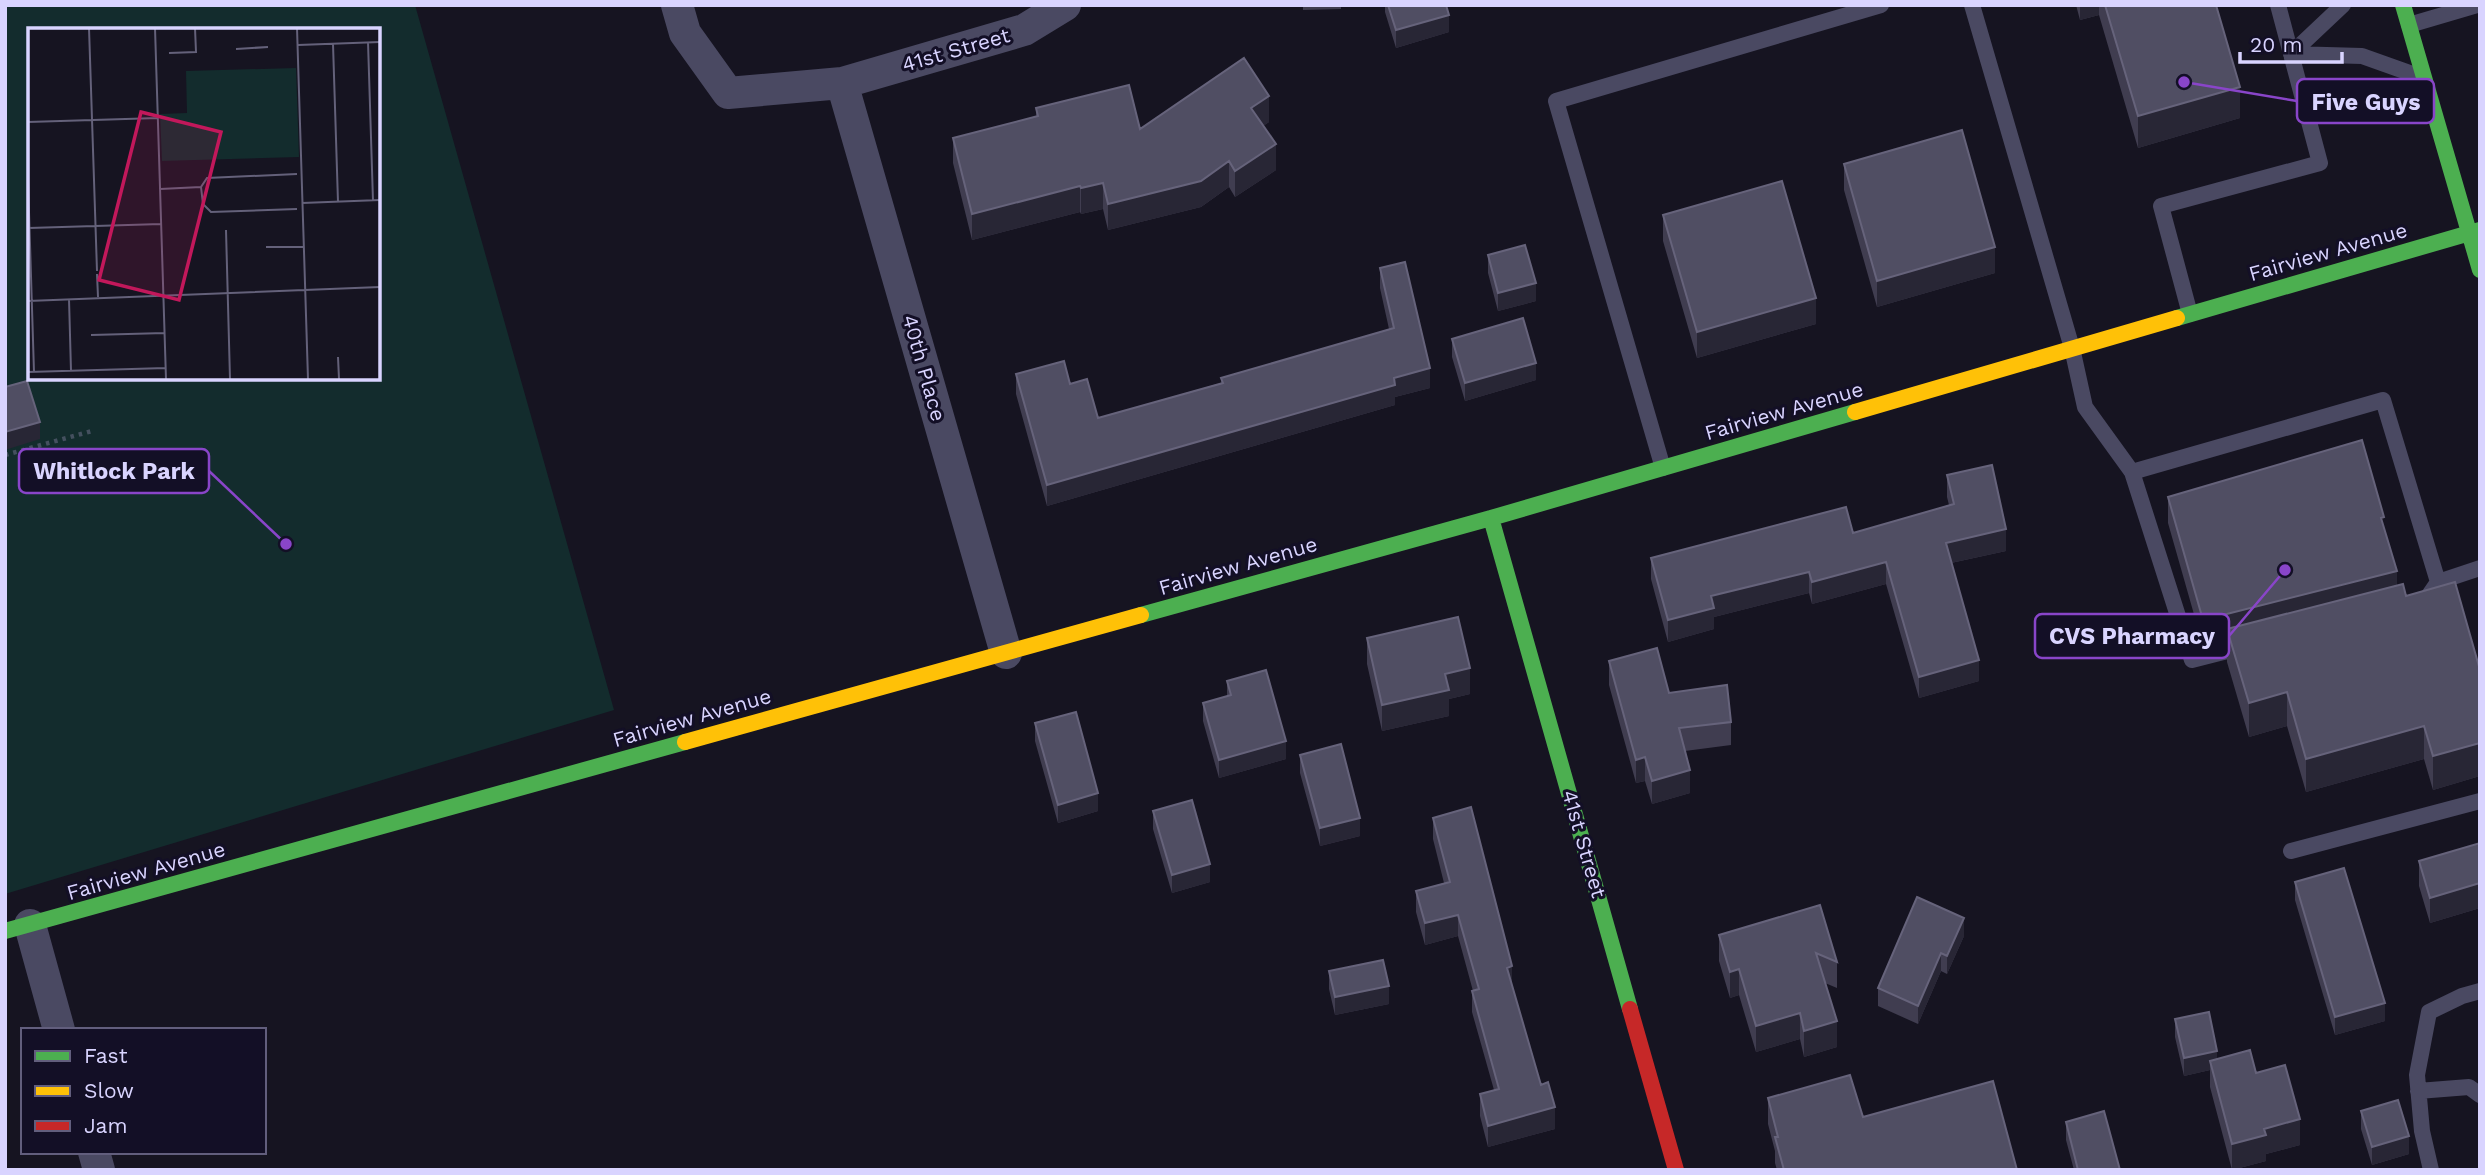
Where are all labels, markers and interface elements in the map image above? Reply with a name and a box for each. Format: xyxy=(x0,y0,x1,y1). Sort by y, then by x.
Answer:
scale bar xyxy=(2240,21,2342,65)
street label: 41st Street xyxy=(899,22,1013,77)
inset map xyxy=(28,28,380,380)
text: 20 m xyxy=(2250,32,2302,57)
callout: Five Guys xyxy=(2297,79,2434,123)
text: Five Guys xyxy=(2311,89,2421,116)
street label: Fairview Avenue xyxy=(2246,217,2410,286)
street label: 40th Place xyxy=(897,312,952,424)
street label: Fairview Avenue xyxy=(1702,376,1866,445)
callout: Whitlock Park xyxy=(19,449,209,493)
text: Whitlock Park xyxy=(33,458,196,485)
street label: Fairview Avenue xyxy=(1156,531,1320,600)
callout: CVS Pharmacy xyxy=(2035,614,2229,658)
text: CVS Pharmacy xyxy=(2049,623,2215,650)
street label: Fairview Avenue xyxy=(610,683,774,752)
street label: 41st Street xyxy=(1557,787,1612,901)
street label: Fairview Avenue xyxy=(64,836,228,905)
legend xyxy=(21,1028,266,1154)
text: Fast xyxy=(84,1043,128,1068)
text: Slow xyxy=(84,1078,134,1103)
text: Jam xyxy=(84,1113,127,1138)

